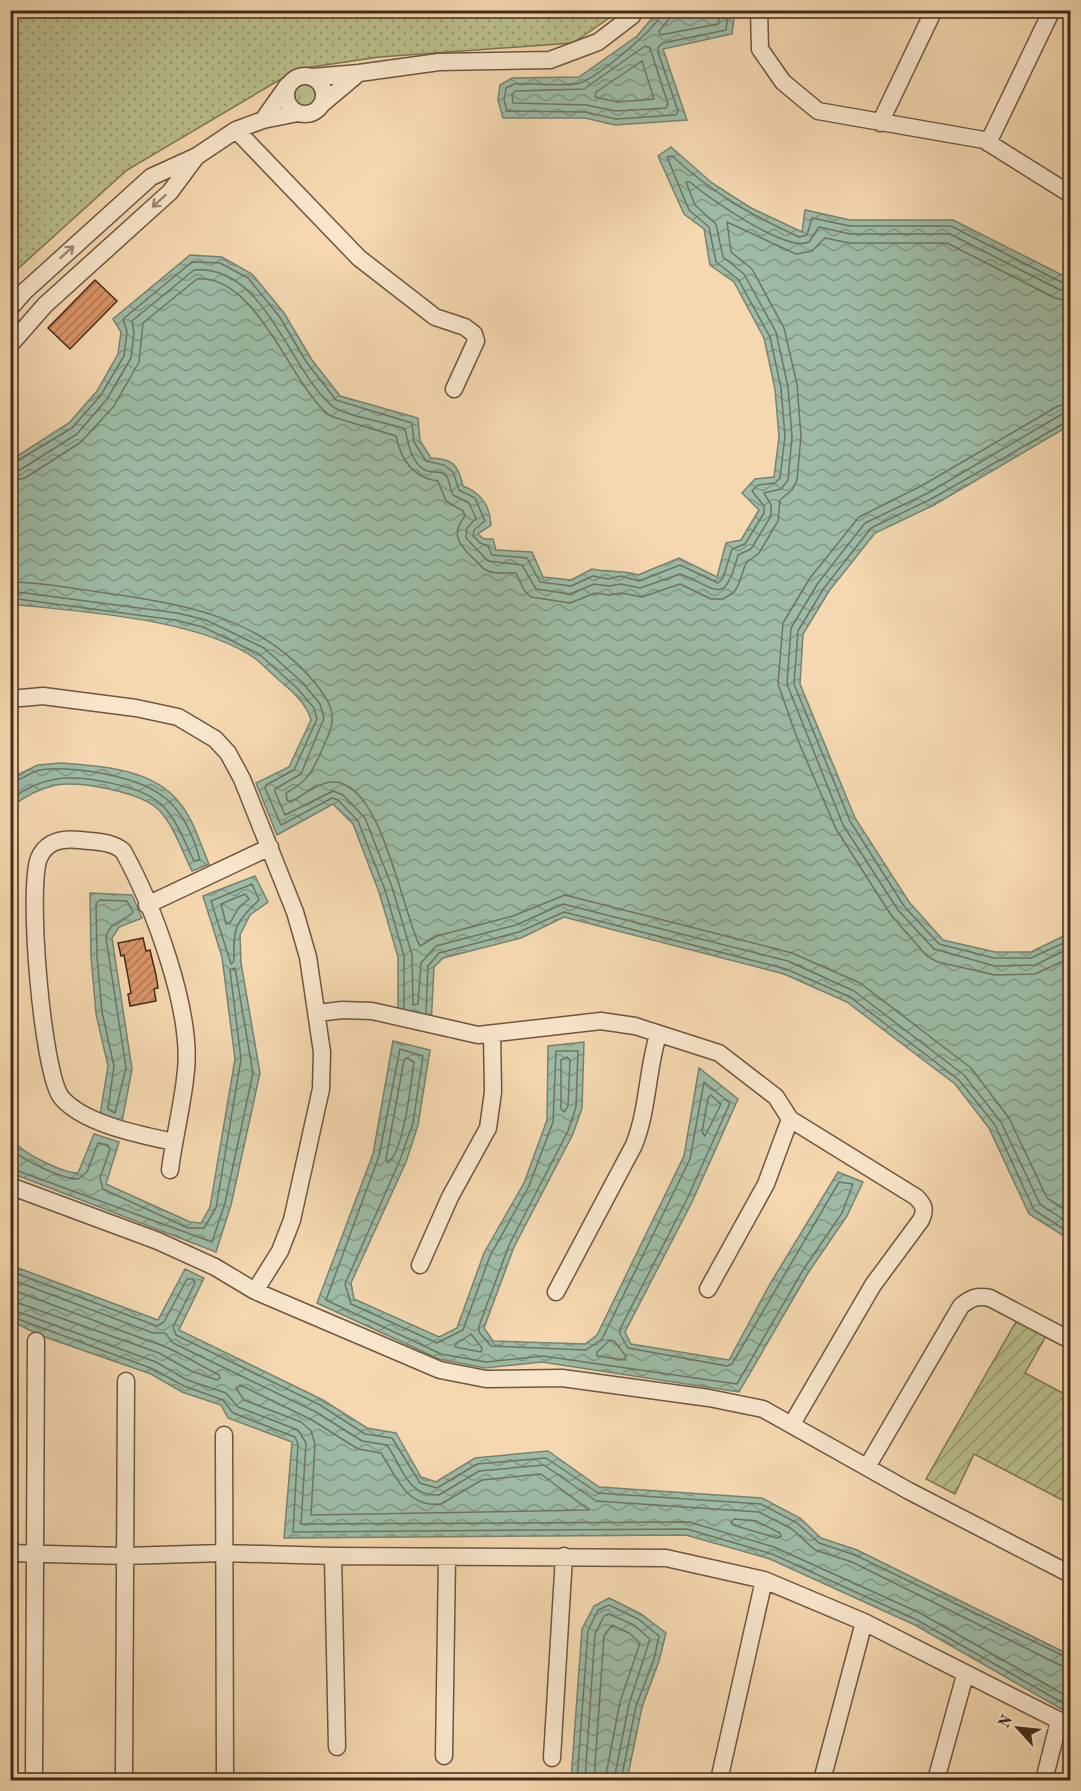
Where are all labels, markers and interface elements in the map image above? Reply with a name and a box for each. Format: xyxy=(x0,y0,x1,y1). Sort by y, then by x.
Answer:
one-way arrow xyxy=(152,194,167,208)
one-way arrow xyxy=(60,245,75,259)
north arrow xyxy=(988,1698,1048,1758)
text: N xyxy=(997,1712,1017,1731)

